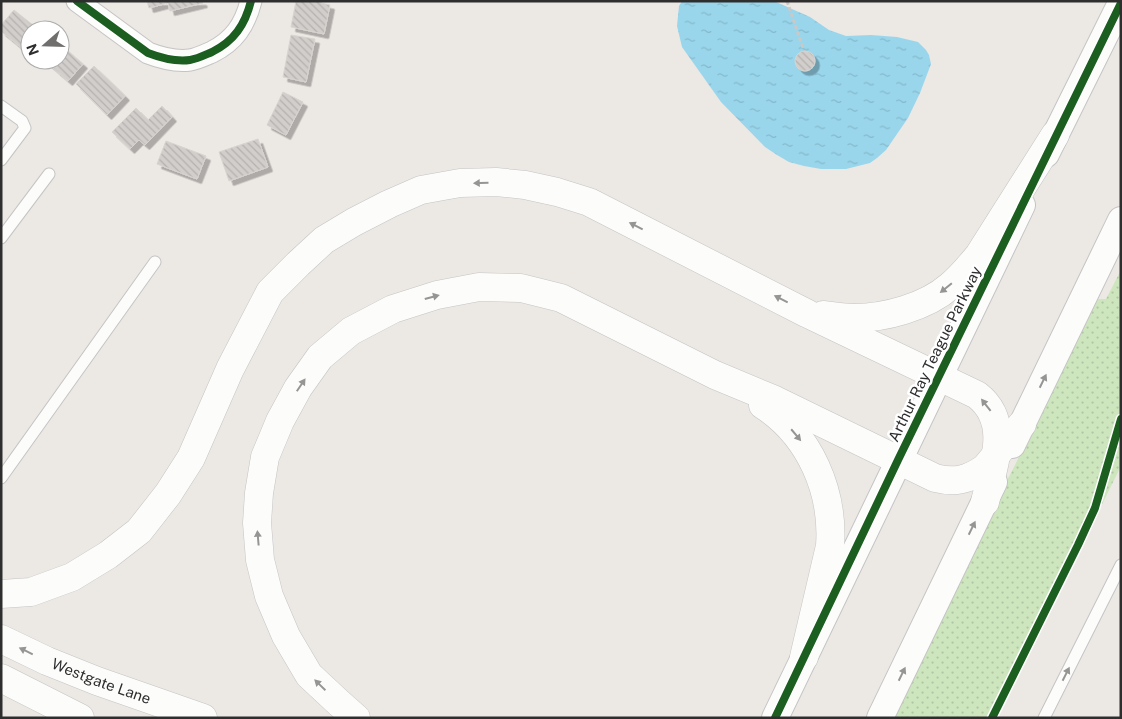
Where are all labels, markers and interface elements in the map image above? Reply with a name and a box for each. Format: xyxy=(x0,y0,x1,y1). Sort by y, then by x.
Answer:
north arrow xyxy=(20,20,70,70)
text: N xyxy=(23,42,42,57)
one-way arrow xyxy=(473,179,489,187)
one-way arrow xyxy=(628,222,643,230)
street label: Arthur Ray Teague Parkway xyxy=(885,263,984,444)
one-way arrow xyxy=(940,283,953,294)
one-way arrow xyxy=(425,293,440,301)
one-way arrow xyxy=(773,295,788,303)
one-way arrow xyxy=(1039,374,1047,388)
one-way arrow xyxy=(296,378,306,391)
one-way arrow xyxy=(981,399,992,412)
one-way arrow xyxy=(790,429,801,441)
one-way arrow xyxy=(968,520,977,535)
one-way arrow xyxy=(254,530,262,546)
one-way arrow xyxy=(19,647,34,655)
street label: Westgate Lane xyxy=(50,655,153,707)
one-way arrow xyxy=(898,667,906,681)
one-way arrow xyxy=(1062,667,1070,681)
one-way arrow xyxy=(314,679,326,691)

